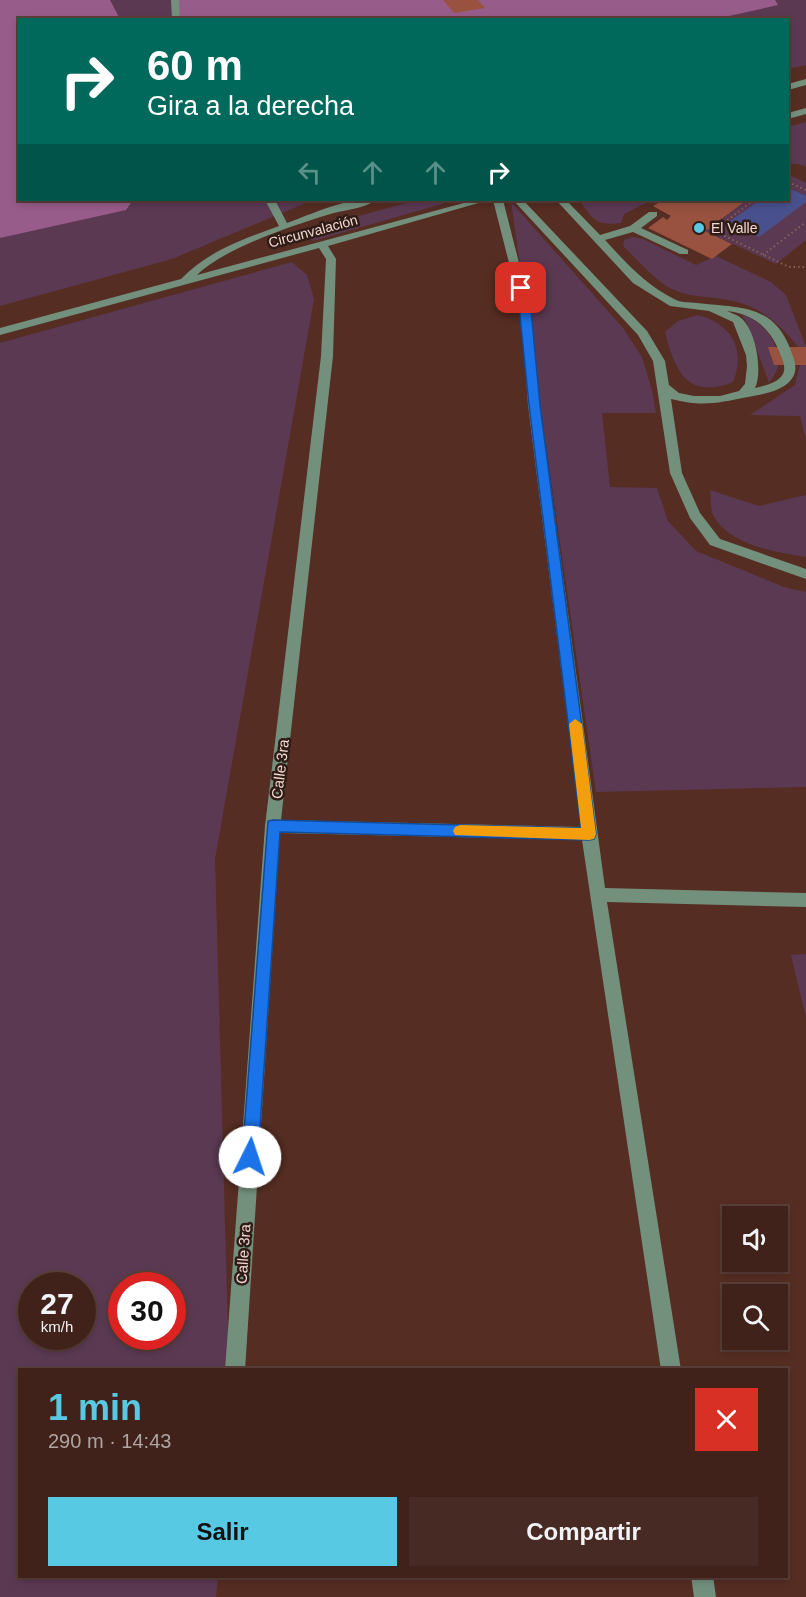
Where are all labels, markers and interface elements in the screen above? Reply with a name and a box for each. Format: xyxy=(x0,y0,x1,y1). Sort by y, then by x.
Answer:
icon: right xyxy=(48,42,126,120)
text: 60 m xyxy=(147,42,243,89)
text: Gira a la derecha xyxy=(147,91,354,121)
icon: left xyxy=(293,156,326,189)
icon: ahead xyxy=(356,156,389,189)
icon: ahead xyxy=(419,156,452,189)
icon: right xyxy=(482,156,515,189)
street label: Circunvalación xyxy=(267,211,359,251)
place label: El Valle xyxy=(711,220,758,236)
marker: El Valle xyxy=(692,221,706,235)
pin xyxy=(495,262,546,313)
icon: arrive xyxy=(504,271,537,304)
street label: Calle 3ra xyxy=(268,738,292,800)
position arrow xyxy=(218,1125,282,1189)
map controls xyxy=(722,1206,788,1350)
button: sound xyxy=(722,1206,788,1272)
street label: Calle 3ra xyxy=(232,1223,254,1285)
speed limit sign: 30 xyxy=(108,1272,186,1350)
button: search xyxy=(722,1284,788,1350)
text: 27 xyxy=(40,1287,74,1320)
text: km/h xyxy=(41,1318,73,1335)
text: 1 min xyxy=(48,1387,142,1428)
button: close xyxy=(695,1388,758,1451)
text: 290 m · 14:43 xyxy=(48,1430,171,1452)
button: Salir xyxy=(48,1497,397,1566)
button: Compartir xyxy=(409,1497,758,1566)

